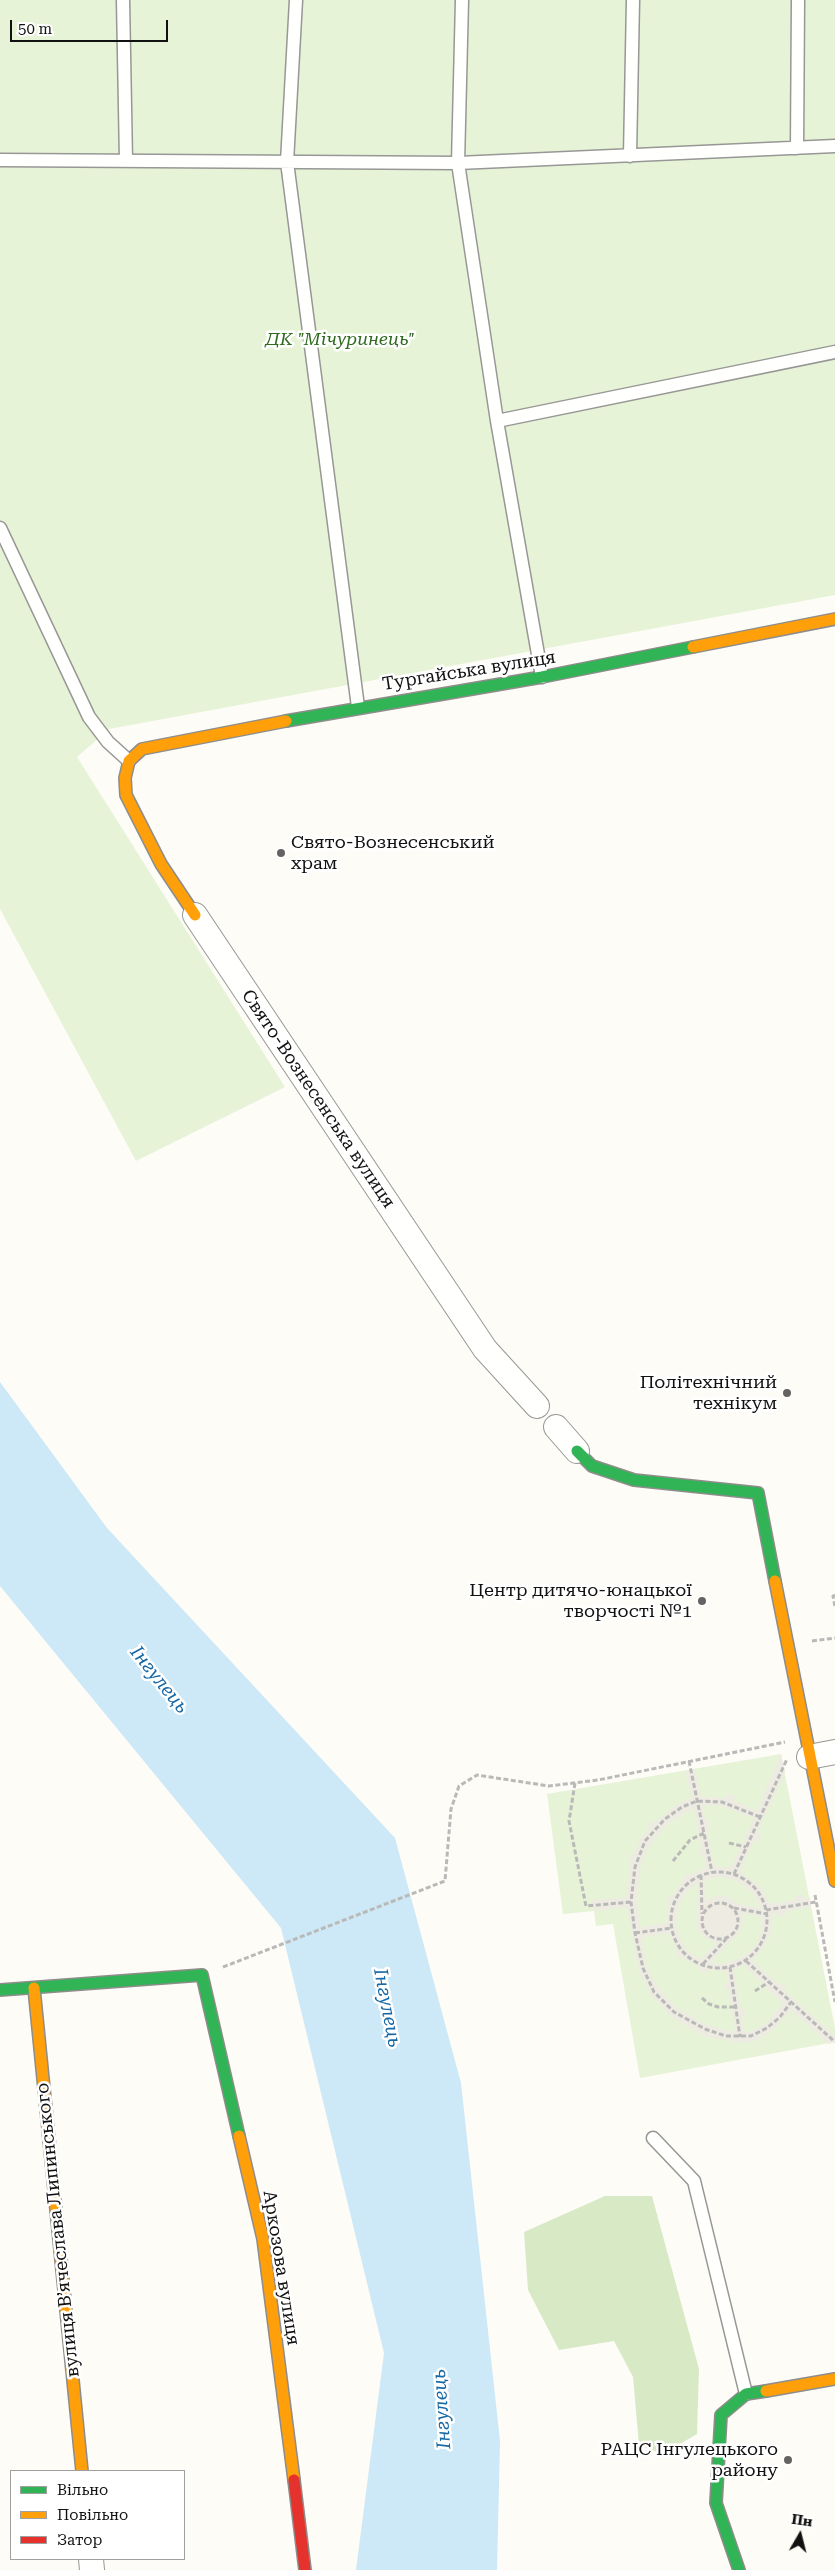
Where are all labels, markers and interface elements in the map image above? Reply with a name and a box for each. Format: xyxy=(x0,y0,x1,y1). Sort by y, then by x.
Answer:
scale bar xyxy=(12,10,170,42)
text: 50 m xyxy=(18,20,52,38)
park label: ДК "Мічуринець" xyxy=(265,329,415,351)
street label: Тургайська вулиця xyxy=(381,647,557,695)
place label: Свято-Вознесенський храм xyxy=(291,832,495,874)
marker: Свято-Вознесенський храм xyxy=(275,847,287,859)
street label: Свято-Вознесенська вулиця xyxy=(237,986,399,1212)
place label: Політехнічний технікум xyxy=(640,1372,777,1415)
marker: Політехнічний технікум xyxy=(781,1387,793,1399)
place label: Центр дитячо-юнацької творчості №1 xyxy=(469,1580,692,1622)
marker: Центр дитячо-юнацької творчості №1 xyxy=(696,1595,708,1607)
water label: Інгулець xyxy=(125,1642,193,1718)
water label: Інгулець xyxy=(368,1966,406,2050)
street label: вулиця В’ячеслава Липинського xyxy=(32,2082,84,2378)
street label: Аркозова вулиця xyxy=(258,2189,304,2347)
water label: Інгулець xyxy=(428,2368,456,2450)
place label: РАЦС Інгулецького району xyxy=(600,2439,778,2482)
marker: РАЦС Інгулецького району xyxy=(782,2454,794,2466)
legend xyxy=(10,2470,185,2560)
text: Вільно xyxy=(57,2481,108,2499)
text: Повільно xyxy=(57,2506,128,2524)
north arrow xyxy=(775,2510,825,2560)
text: Пн xyxy=(791,2511,814,2530)
text: Затор xyxy=(57,2531,102,2549)

